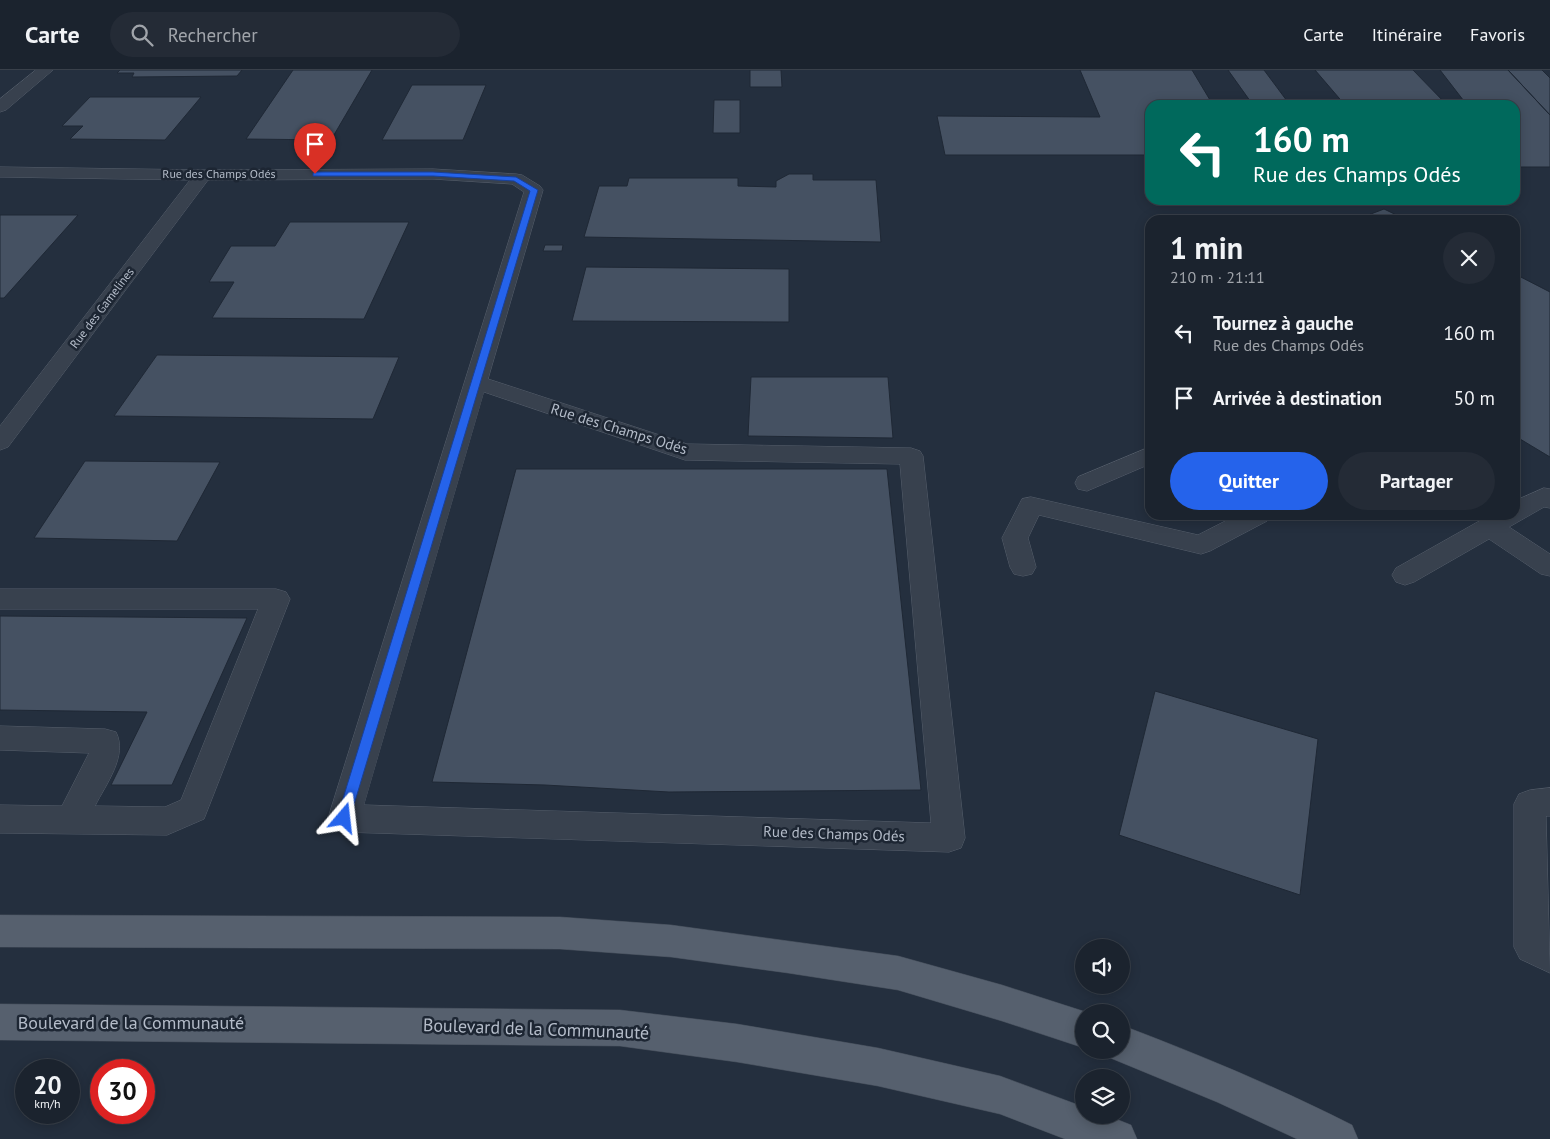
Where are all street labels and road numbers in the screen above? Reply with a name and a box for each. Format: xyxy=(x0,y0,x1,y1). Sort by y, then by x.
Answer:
street label: Rue des Champs Odés xyxy=(162,166,276,181)
street label: Rue des Gamelines xyxy=(66,264,137,351)
street label: Rue des Champs Odés xyxy=(549,399,690,458)
street label: Rue des Champs Odés xyxy=(763,822,905,845)
street label: Boulevard de la Communauté xyxy=(18,1011,244,1034)
street label: Boulevard de la Communauté xyxy=(422,1013,650,1044)

